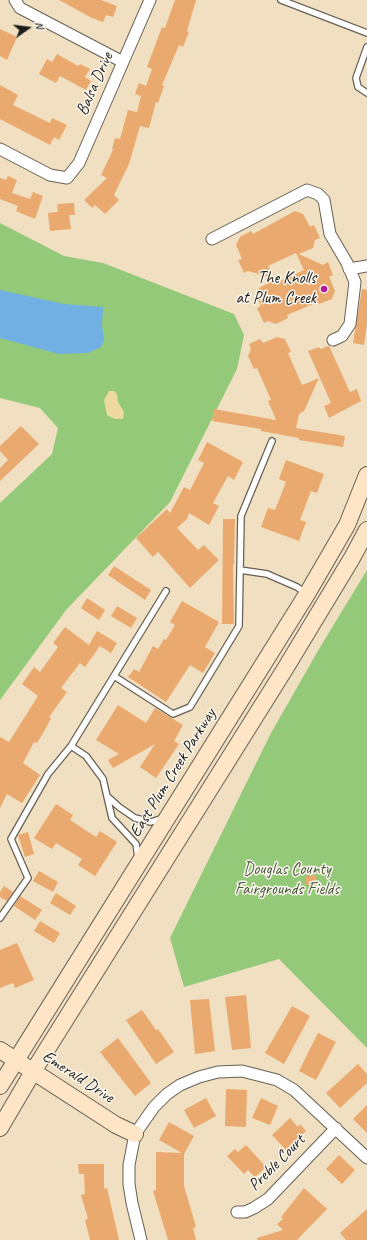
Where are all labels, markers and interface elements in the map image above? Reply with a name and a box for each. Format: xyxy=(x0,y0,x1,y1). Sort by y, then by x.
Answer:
north arrow xyxy=(8,8,48,48)
text: N xyxy=(32,20,47,30)
street label: Balsa Drive xyxy=(72,50,118,118)
place label: The Knolls at Plum Creek xyxy=(236,269,316,309)
marker: The Knolls at Plum Creek xyxy=(319,284,329,294)
street label: East Plum Creek Parkway xyxy=(125,705,221,841)
park label: Douglas County Fairgrounds Fields xyxy=(235,860,339,900)
street label: Emerald Drive xyxy=(38,1046,118,1108)
street label: Preble Court xyxy=(245,1131,309,1195)

